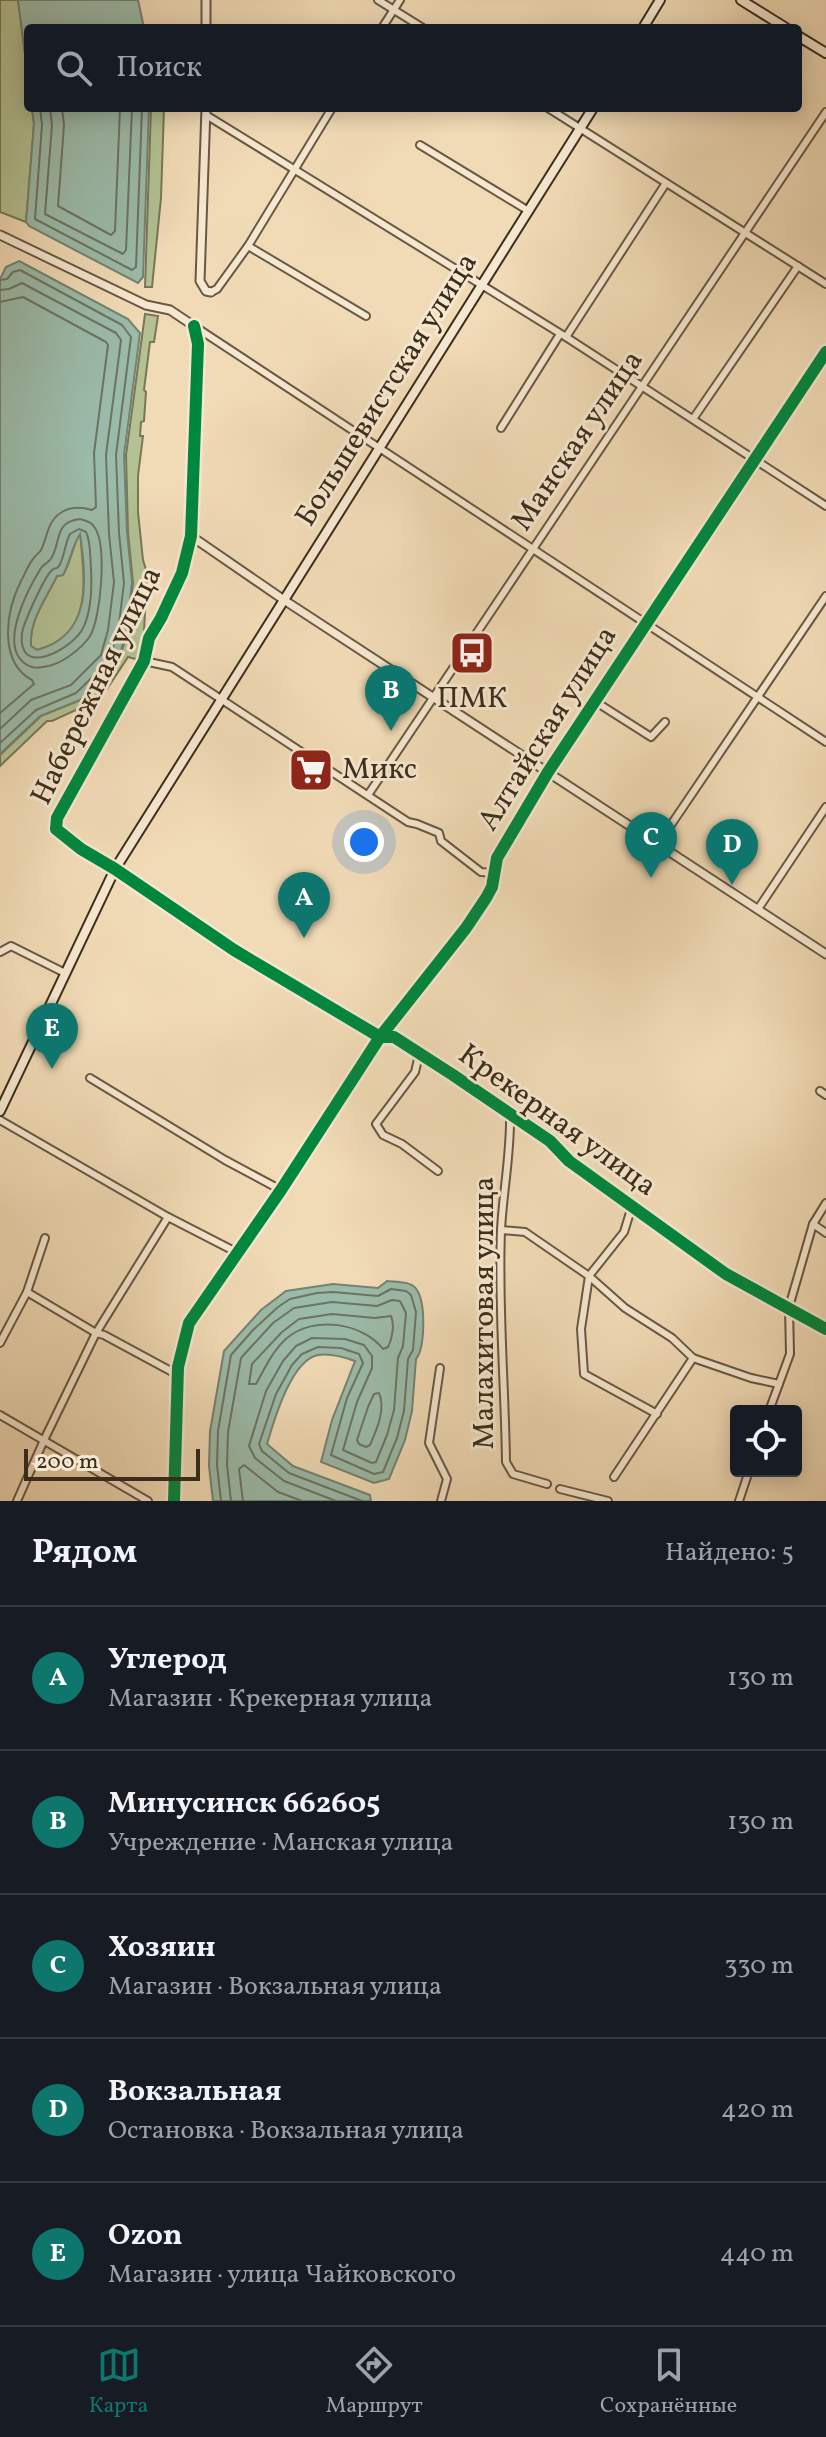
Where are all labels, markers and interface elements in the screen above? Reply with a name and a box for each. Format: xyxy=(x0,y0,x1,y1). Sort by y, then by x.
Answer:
search box xyxy=(24,24,802,112)
icon: search xyxy=(52,46,96,90)
text: Поиск xyxy=(116,47,202,89)
street label: Большевистская улица xyxy=(286,245,488,535)
street label: Манская улица xyxy=(502,342,654,540)
street label: Набережная улица xyxy=(21,560,173,812)
street label: Алтайская улица xyxy=(468,619,628,839)
bus stop icon: ПМК xyxy=(448,629,496,677)
pin: B xyxy=(365,665,417,731)
place label: ПМК xyxy=(437,678,507,720)
supermarket icon: Микс xyxy=(287,746,335,794)
place label: Микс xyxy=(342,749,417,791)
pin: C xyxy=(625,812,677,878)
pin: D xyxy=(706,819,758,885)
your location xyxy=(344,822,384,862)
pin: A xyxy=(278,872,330,938)
pin: E xyxy=(26,1003,78,1069)
street label: Крекерная улица xyxy=(449,1035,665,1207)
street label: Малахитовая улица xyxy=(464,1176,506,1450)
map controls xyxy=(730,1405,802,1477)
button: locate xyxy=(730,1405,802,1477)
scale bar xyxy=(24,1445,200,1481)
text: 200 m xyxy=(36,1447,98,1478)
text: Рядом xyxy=(32,1530,137,1577)
text: Найдено: 5 xyxy=(665,1535,794,1571)
text: Углерод xyxy=(108,1639,227,1681)
text: A xyxy=(49,1660,67,1696)
text: 130 m xyxy=(727,1660,794,1696)
text: Магазин · Крекерная улица xyxy=(108,1681,433,1717)
text: Минусинск 662605 xyxy=(108,1783,381,1825)
text: B xyxy=(49,1804,67,1840)
text: 130 m xyxy=(727,1804,794,1840)
text: Учреждение · Манская улица xyxy=(108,1825,453,1861)
text: Хозяин xyxy=(108,1927,216,1969)
text: C xyxy=(50,1948,66,1984)
text: 330 m xyxy=(724,1948,794,1984)
text: Магазин · Вокзальная улица xyxy=(108,1969,442,2005)
text: Вокзальная xyxy=(108,2071,282,2113)
text: D xyxy=(48,2092,68,2128)
text: 420 m xyxy=(721,2092,794,2128)
text: Остановка · Вокзальная улица xyxy=(108,2113,464,2149)
text: Ozon xyxy=(108,2215,182,2257)
text: E xyxy=(50,2236,66,2272)
text: 440 m xyxy=(720,2236,794,2272)
text: Магазин · улица Чайковского xyxy=(108,2257,456,2293)
tab: Карта xyxy=(89,2343,148,2422)
tab: Маршрут xyxy=(326,2343,423,2422)
tab: Сохранённые xyxy=(600,2343,737,2422)

